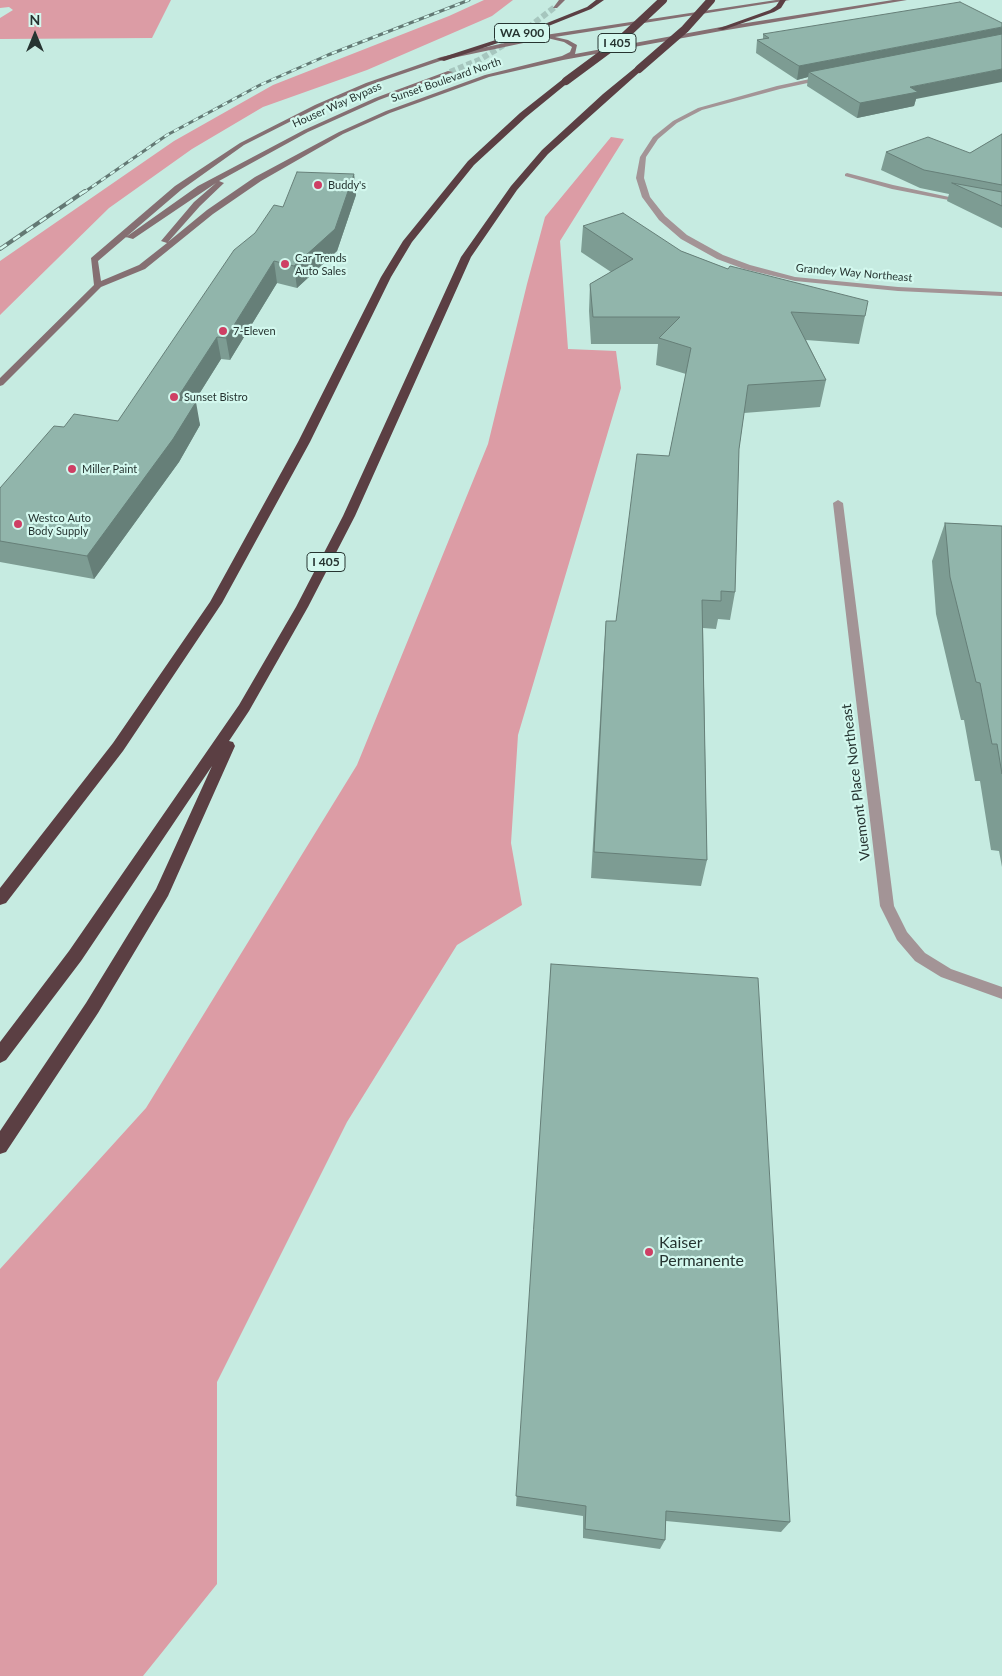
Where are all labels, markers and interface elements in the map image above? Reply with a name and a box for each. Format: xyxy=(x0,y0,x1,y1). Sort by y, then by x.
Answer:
north arrow xyxy=(10,10,60,60)
text: N xyxy=(30,11,40,28)
road number: WA 900 xyxy=(494,23,550,42)
road number: I 405 xyxy=(598,34,636,52)
street label: Sunset Boulevard North xyxy=(389,55,503,105)
street label: Houser Way Bypass xyxy=(290,79,384,131)
place label: Buddy's xyxy=(328,178,366,192)
marker: Buddy's xyxy=(312,179,324,191)
place label: Car Trends Auto Sales xyxy=(295,251,347,277)
marker: Car Trends Auto Sales xyxy=(279,258,291,270)
street label: Grandey Way Northeast xyxy=(795,261,913,285)
place label: 7-Eleven xyxy=(233,324,276,338)
marker: 7-Eleven xyxy=(217,325,229,337)
place label: Sunset Bistro xyxy=(184,390,248,404)
marker: Sunset Bistro xyxy=(168,391,180,403)
place label: Miller Paint xyxy=(82,462,137,476)
marker: Miller Paint xyxy=(66,463,78,475)
place label: Westco Auto Body Supply xyxy=(28,511,91,537)
marker: Westco Auto Body Supply xyxy=(12,518,24,530)
road number: I 405 xyxy=(307,552,345,572)
street label: Vuemont Place Northeast xyxy=(838,703,874,861)
place label: Kaiser Permanente xyxy=(659,1233,744,1271)
marker: Kaiser Permanente xyxy=(643,1246,655,1258)

